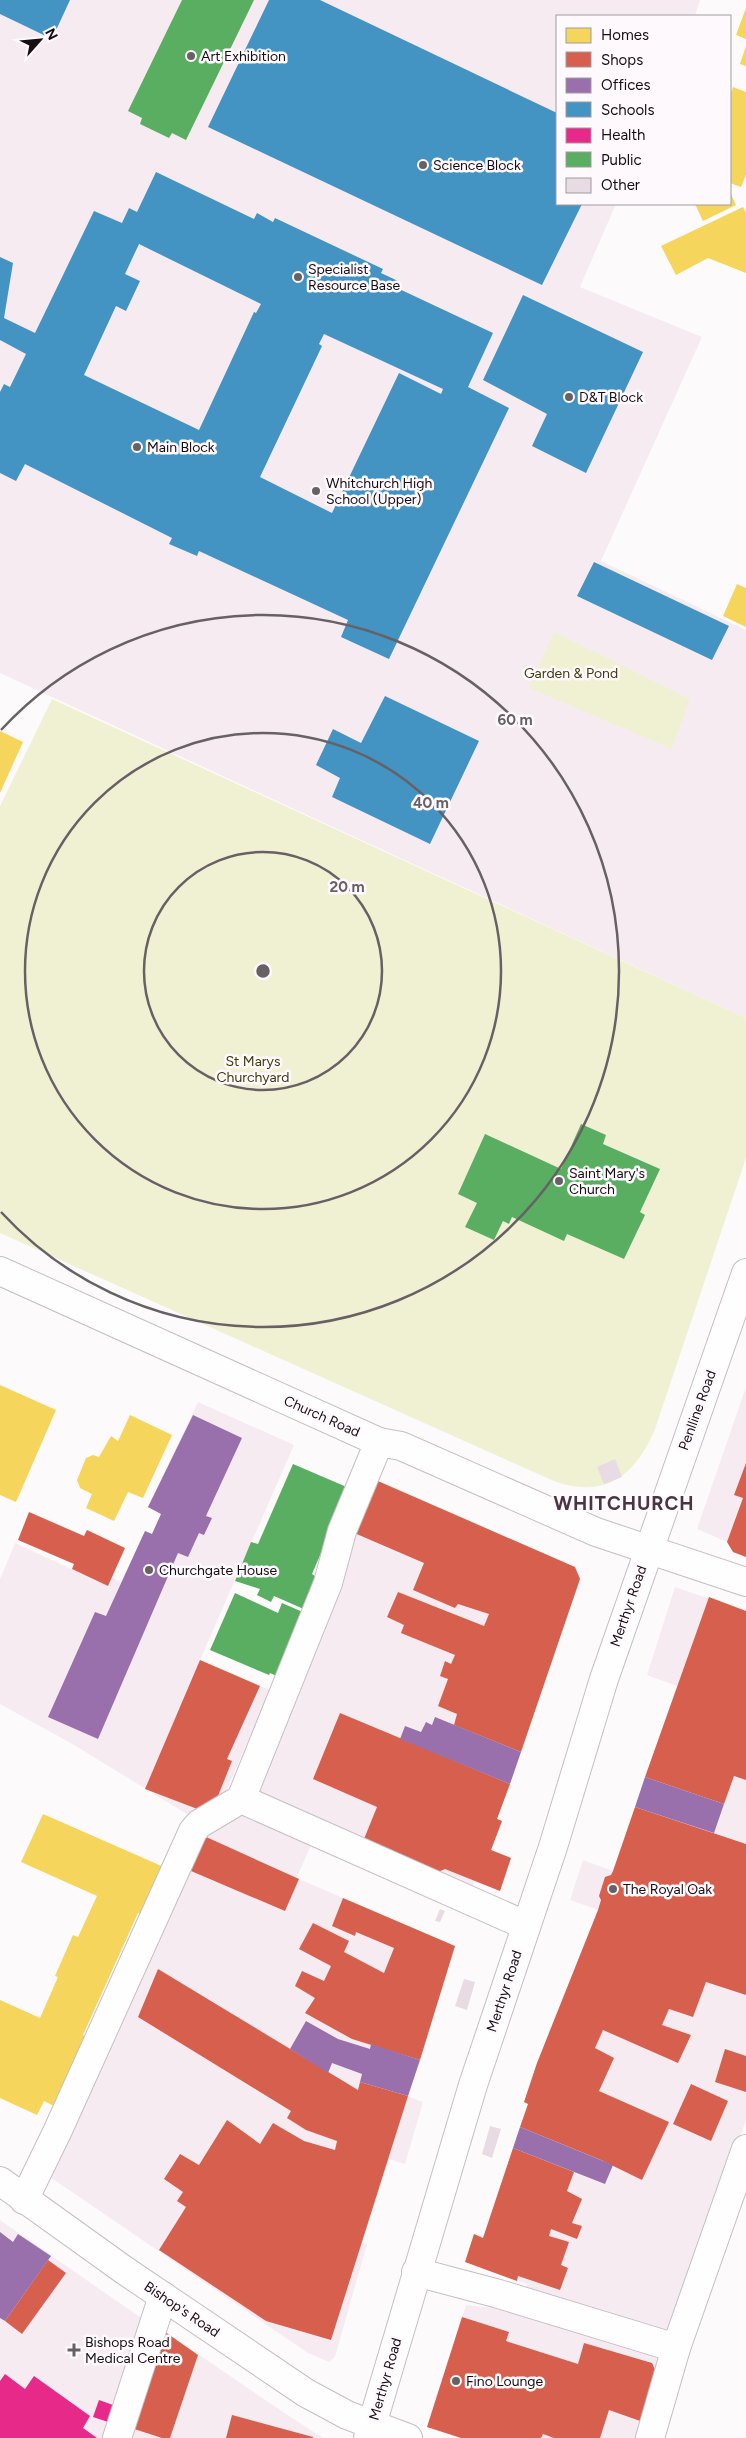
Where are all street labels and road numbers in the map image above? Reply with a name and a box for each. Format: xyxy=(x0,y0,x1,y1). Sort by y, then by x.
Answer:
street label: Penlline Road xyxy=(675,1368,720,1453)
street label: Church Road xyxy=(281,1392,362,1441)
street label: Merthyr Road xyxy=(607,1563,650,1649)
street label: Merthyr Road xyxy=(483,1948,526,2034)
street label: Bishop's Road xyxy=(141,2278,223,2341)
street label: Merthyr Road xyxy=(366,2336,405,2422)

